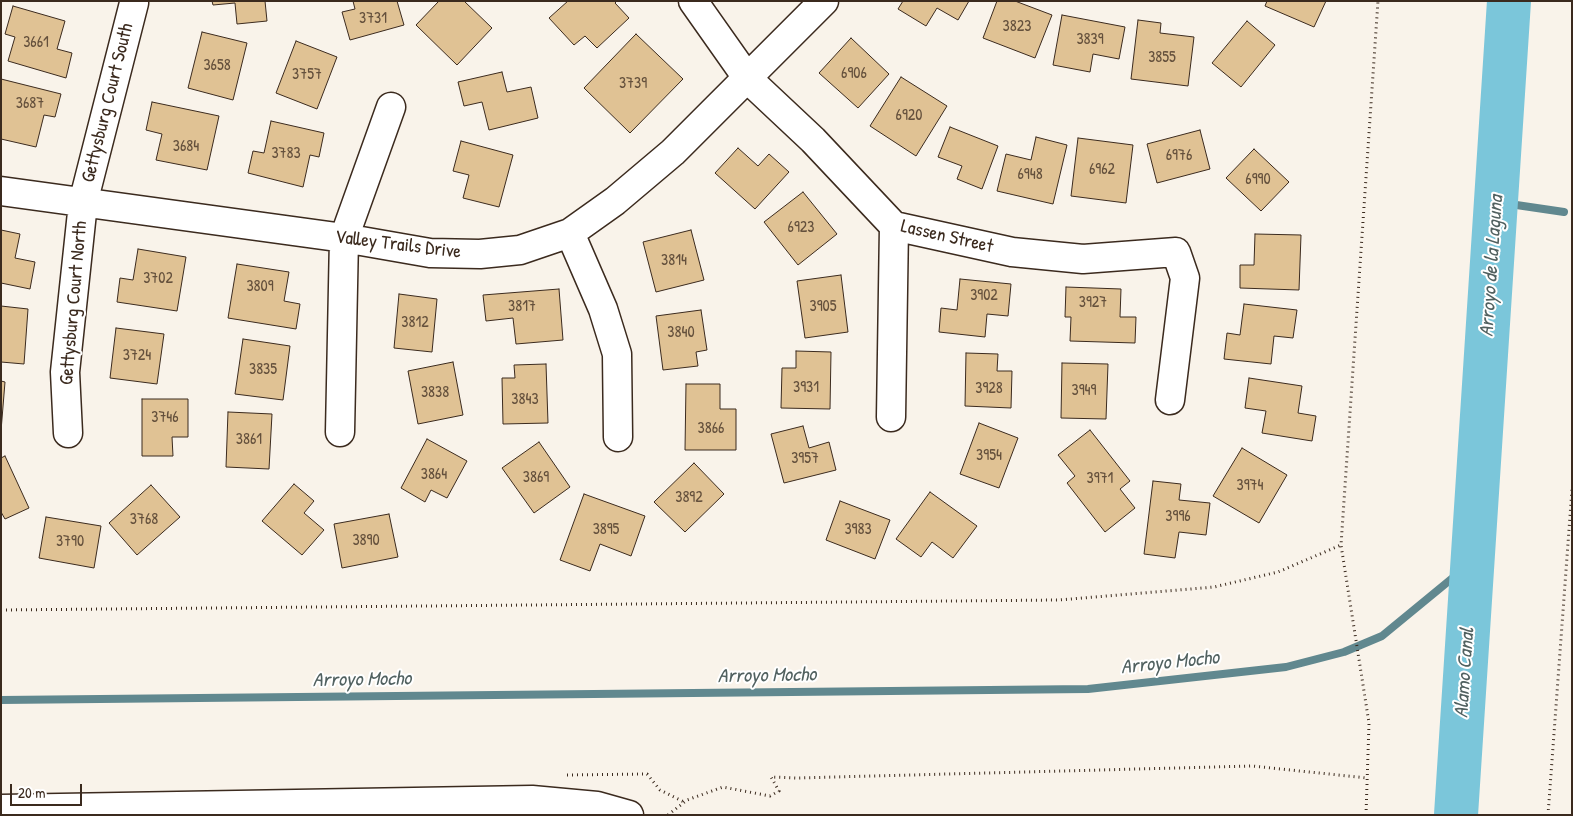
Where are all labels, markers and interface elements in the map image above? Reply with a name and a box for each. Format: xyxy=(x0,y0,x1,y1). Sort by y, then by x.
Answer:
house number: 3731 xyxy=(359,9,387,29)
house number: 3823 xyxy=(1003,17,1031,37)
street label: Gettysburg Court South xyxy=(77,21,139,185)
house number: 3839 xyxy=(1076,30,1104,50)
house number: 3661 xyxy=(23,33,49,53)
house number: 3855 xyxy=(1148,48,1176,68)
house number: 3658 xyxy=(203,56,231,76)
house number: 6906 xyxy=(841,64,867,84)
house number: 3757 xyxy=(292,65,322,85)
house number: 3739 xyxy=(619,74,647,94)
house number: 3687 xyxy=(16,94,44,114)
house number: 6920 xyxy=(896,106,922,126)
house number: 3684 xyxy=(173,137,199,157)
house number: 3783 xyxy=(271,144,301,164)
house number: 6976 xyxy=(1166,146,1192,166)
house number: 6962 xyxy=(1089,160,1115,180)
house number: 6948 xyxy=(1017,165,1043,185)
house number: 6990 xyxy=(1245,170,1271,190)
water label: Arroyo de la Laguna xyxy=(1475,195,1509,337)
street label: Lassen Street xyxy=(899,215,995,259)
house number: 6923 xyxy=(788,218,814,238)
street label: Gettysburg Court North xyxy=(55,220,93,386)
street label: Valley Trails Drive xyxy=(334,226,462,264)
house number: 3814 xyxy=(661,251,687,271)
house number: 3702 xyxy=(143,269,173,289)
house number: 3809 xyxy=(246,277,274,297)
house number: 3902 xyxy=(970,286,998,306)
house number: 3927 xyxy=(1079,293,1107,313)
house number: 3817 xyxy=(508,297,536,317)
house number: 3905 xyxy=(810,297,836,317)
house number: 3812 xyxy=(401,313,429,333)
house number: 3840 xyxy=(667,323,695,343)
house number: 3724 xyxy=(123,346,151,366)
house number: 3835 xyxy=(249,360,277,380)
house number: 3931 xyxy=(793,378,819,398)
house number: 3928 xyxy=(975,379,1003,399)
house number: 3949 xyxy=(1072,381,1096,401)
house number: 3838 xyxy=(421,383,449,403)
house number: 3843 xyxy=(511,390,539,410)
house number: 3746 xyxy=(151,408,179,428)
house number: 3866 xyxy=(698,419,724,439)
house number: 3861 xyxy=(236,430,262,450)
house number: 3954 xyxy=(976,446,1002,466)
house number: 3957 xyxy=(791,449,819,469)
house number: 3864 xyxy=(421,465,447,485)
house number: 3869 xyxy=(523,468,549,488)
house number: 3971 xyxy=(1087,469,1113,489)
house number: 3974 xyxy=(1237,476,1263,496)
house number: 3892 xyxy=(675,488,703,508)
house number: 3996 xyxy=(1165,507,1191,527)
house number: 3768 xyxy=(130,510,158,530)
house number: 3895 xyxy=(593,520,619,540)
house number: 3983 xyxy=(844,520,872,540)
house number: 3890 xyxy=(352,531,380,551)
house number: 3790 xyxy=(56,532,84,552)
water label: Alamo Canal xyxy=(1450,627,1480,719)
water label: Arroyo Mocho xyxy=(1120,646,1220,680)
water label: Arroyo Mocho xyxy=(718,663,816,689)
water label: Arroyo Mocho xyxy=(313,667,411,693)
scale bar xyxy=(12,774,85,806)
text: 20 m xyxy=(18,782,45,803)

